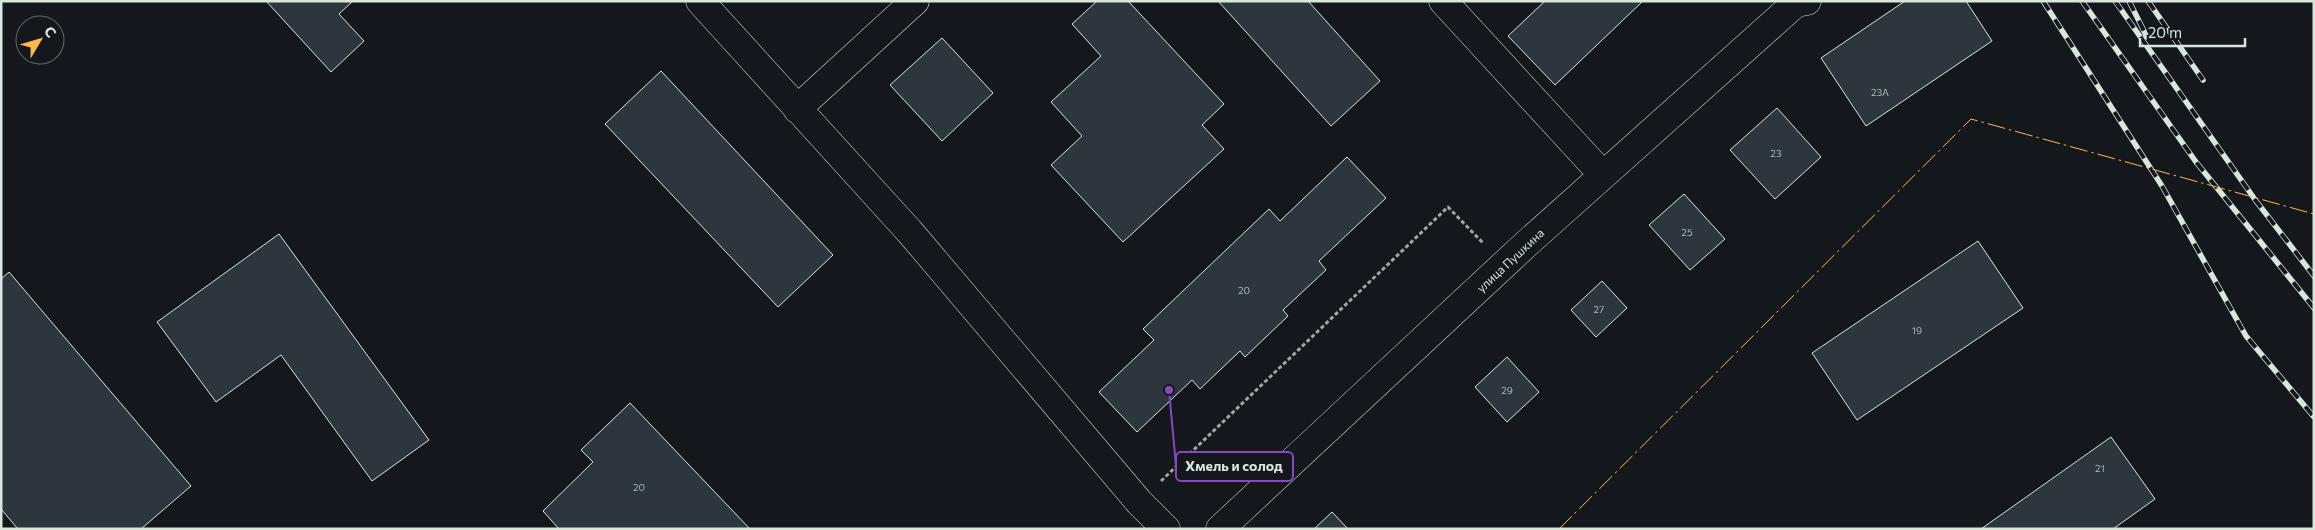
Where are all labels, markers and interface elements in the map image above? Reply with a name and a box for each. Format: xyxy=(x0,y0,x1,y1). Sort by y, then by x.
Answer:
north arrow xyxy=(15,15,65,65)
scale bar xyxy=(2140,15,2245,47)
text: С xyxy=(41,23,60,41)
text: 20 m xyxy=(2148,23,2182,41)
house number: 23А xyxy=(1871,86,1889,98)
house number: 23 xyxy=(1770,147,1782,159)
street label: улица Пушкина xyxy=(1474,225,1546,295)
house number: 25 xyxy=(1681,226,1693,238)
house number: 20 xyxy=(1238,284,1250,296)
house number: 27 xyxy=(1594,303,1604,315)
house number: 19 xyxy=(1912,324,1922,336)
house number: 29 xyxy=(1501,384,1513,396)
callout: Хмель и солод xyxy=(1176,452,1293,481)
text: Хмель и солод xyxy=(1185,457,1283,474)
house number: 21 xyxy=(2095,462,2105,474)
house number: 20 xyxy=(633,481,645,493)

